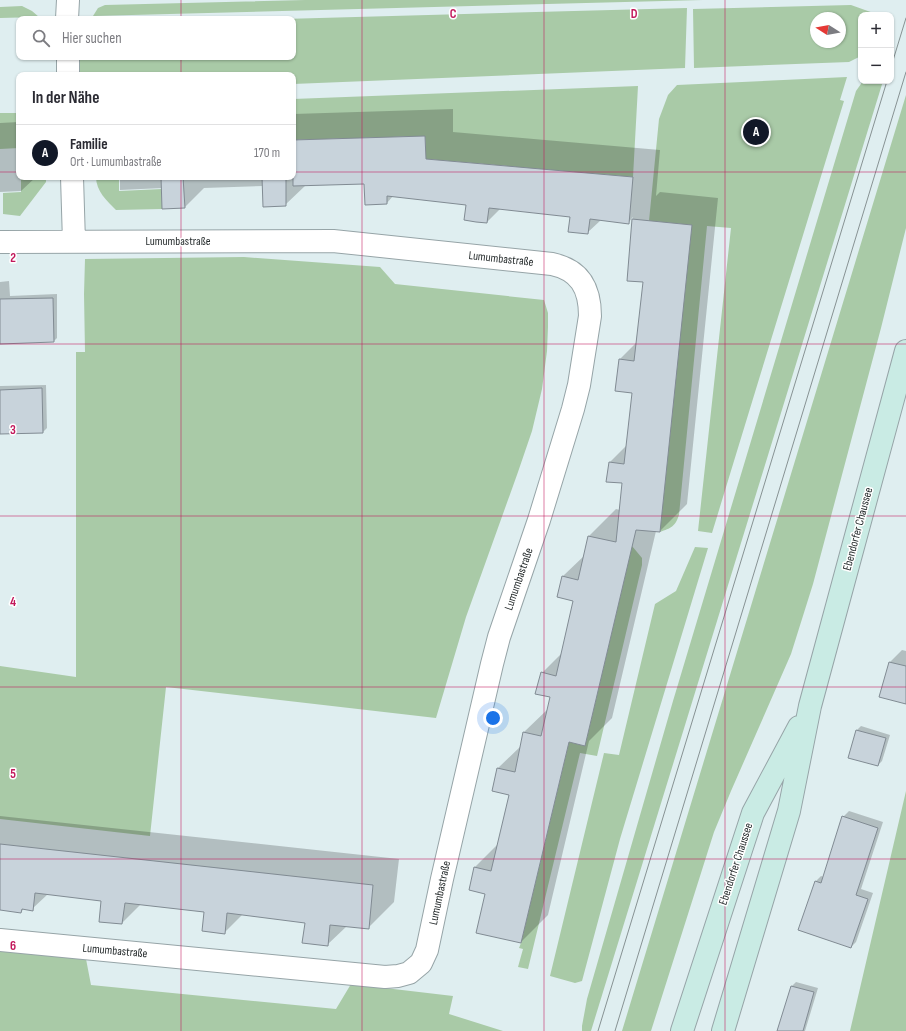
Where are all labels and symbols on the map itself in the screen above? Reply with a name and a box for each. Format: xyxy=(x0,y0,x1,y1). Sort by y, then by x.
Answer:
text: C xyxy=(450,6,457,22)
text: D xyxy=(631,6,638,22)
north arrow xyxy=(810,12,846,48)
pin: A xyxy=(743,117,769,147)
street label: Lumumbastraße xyxy=(145,234,211,249)
street label: Lumumbastraße xyxy=(468,248,534,270)
text: 2 xyxy=(10,250,16,266)
text: 3 xyxy=(10,422,16,438)
street label: Ebendorfer Chaussee xyxy=(840,486,876,572)
street label: Lumumbastraße xyxy=(501,546,537,612)
text: 4 xyxy=(10,594,16,610)
your location xyxy=(483,708,503,728)
text: 5 xyxy=(10,766,16,782)
street label: Ebendorfer Chaussee xyxy=(716,821,756,907)
street label: Lumumbastraße xyxy=(426,859,454,926)
text: 6 xyxy=(10,938,16,954)
street label: Lumumbastraße xyxy=(82,941,148,961)

